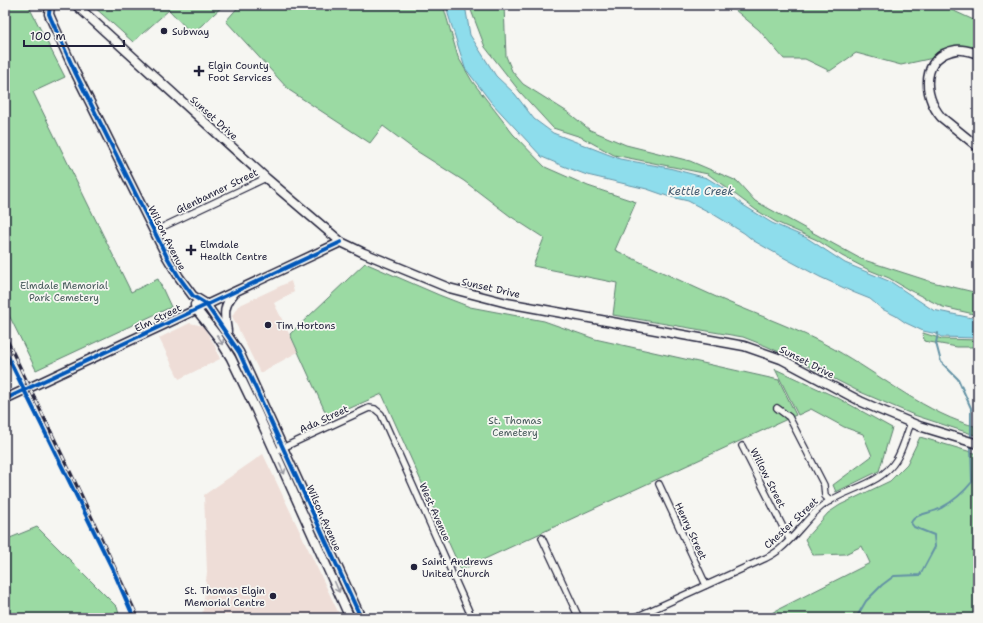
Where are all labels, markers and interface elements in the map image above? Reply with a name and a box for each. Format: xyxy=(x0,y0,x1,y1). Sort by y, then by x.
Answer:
scale bar xyxy=(24,22,124,48)
place label: Subway xyxy=(172,25,210,38)
marker: Subway xyxy=(159,26,169,36)
text: 100 m xyxy=(30,28,66,44)
place label: Elgin County Foot Services xyxy=(208,59,272,84)
marker: Elgin County Foot Services xyxy=(193,65,205,77)
street label: Sunset Drive xyxy=(187,93,241,143)
street label: Glenbanner Street xyxy=(174,166,260,216)
water label: Kettle Creek xyxy=(668,184,735,199)
street label: Wilson Avenue xyxy=(145,203,189,273)
place label: Elmdale Health Centre xyxy=(200,238,268,263)
marker: Elmdale Health Centre xyxy=(185,244,197,256)
street label: Sunset Drive xyxy=(460,275,522,301)
park label: Elmdale Memorial Park Cemetery xyxy=(20,279,108,304)
street label: Elm Street xyxy=(132,301,184,335)
place label: Tim Hortons xyxy=(276,319,335,332)
marker: Tim Hortons xyxy=(263,320,273,330)
one-way arrow xyxy=(216,334,224,345)
street label: Sunset Drive xyxy=(777,343,837,382)
street label: Ada Street xyxy=(297,402,351,436)
park label: St. Thomas Cemetery xyxy=(488,414,542,439)
street label: Willow Street xyxy=(747,446,789,510)
one-way arrow xyxy=(279,463,286,475)
street label: West Avenue xyxy=(416,481,454,544)
street label: Wilson Avenue xyxy=(304,483,345,553)
street label: Chester Street xyxy=(761,495,821,551)
street label: Henry Street xyxy=(672,500,710,562)
place label: Saint Andrews United Church xyxy=(422,555,493,580)
marker: Saint Andrews United Church xyxy=(409,562,419,572)
one-way arrow xyxy=(333,581,341,593)
place label: St. Thomas Elgin Memorial Centre xyxy=(184,584,265,609)
marker: St. Thomas Elgin Memorial Centre xyxy=(268,591,278,601)

